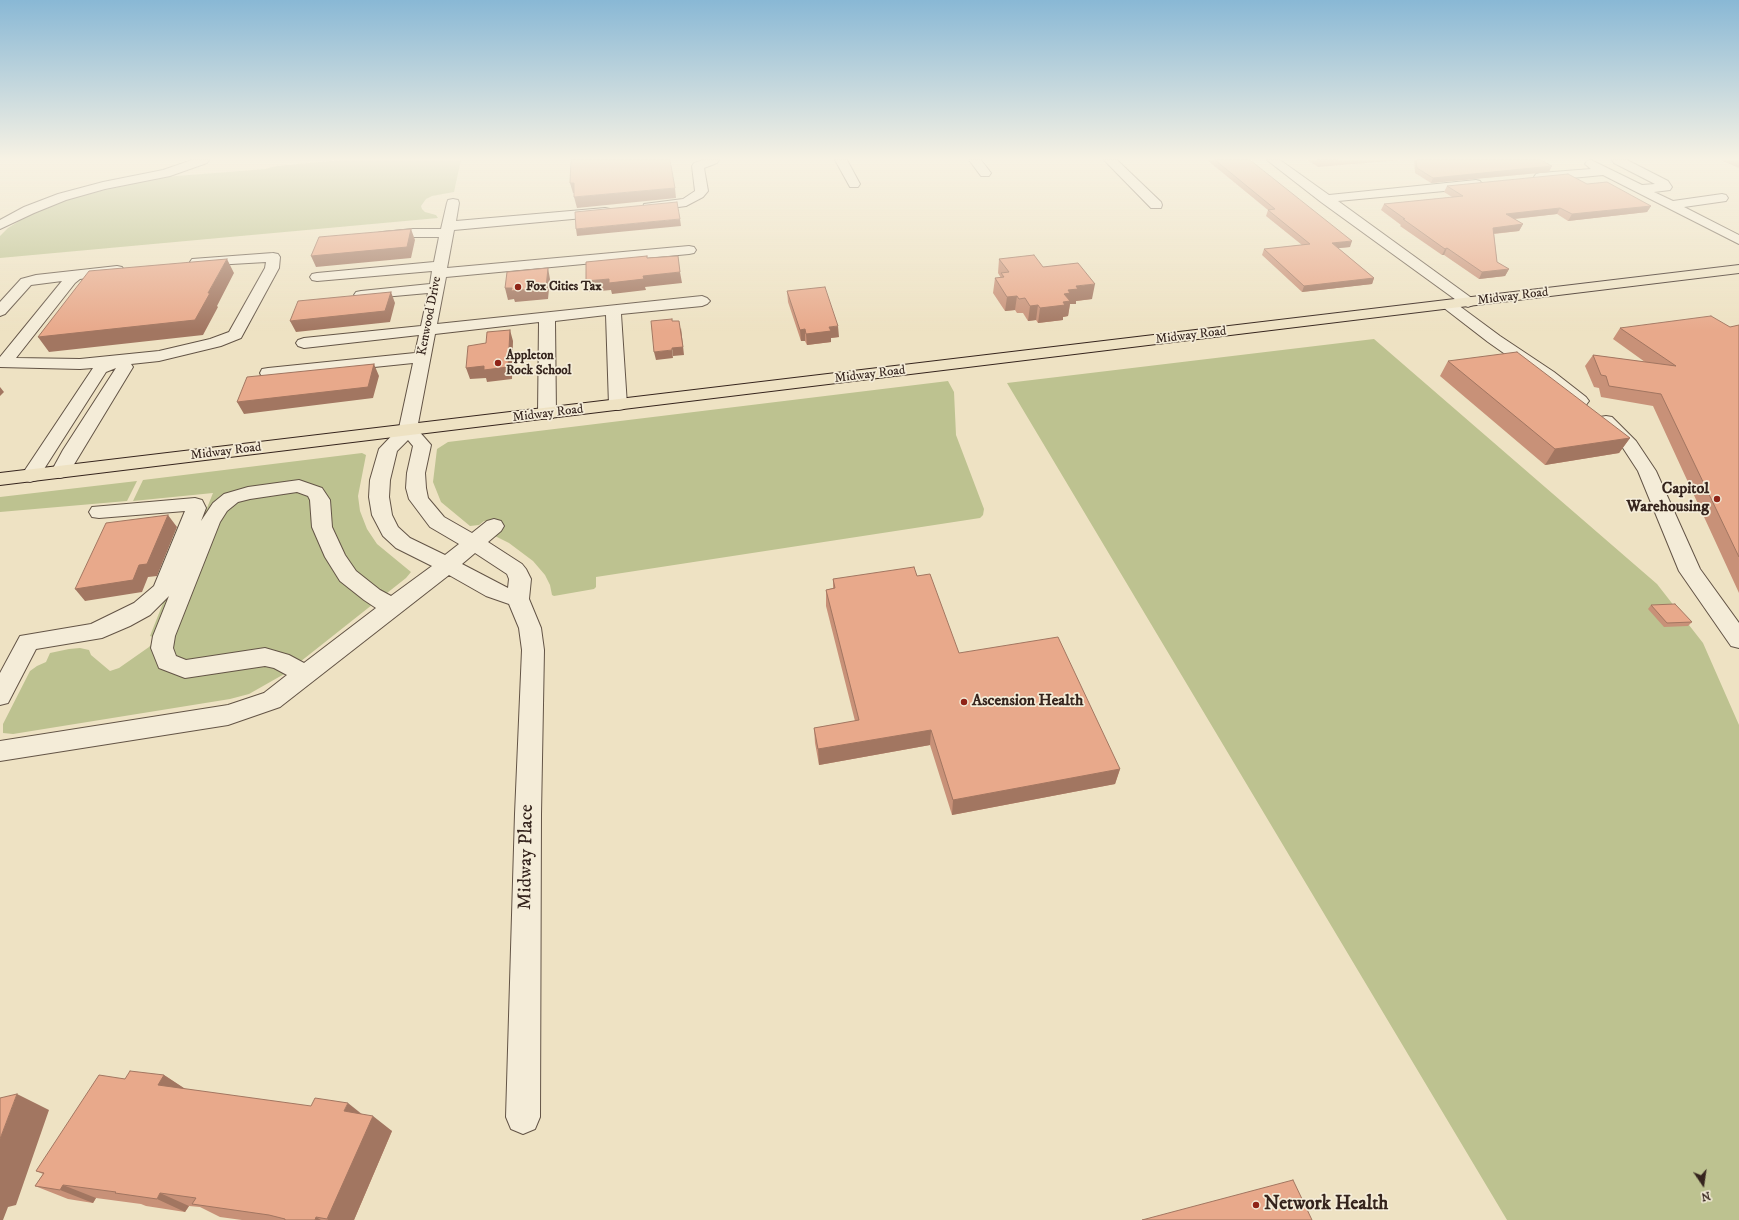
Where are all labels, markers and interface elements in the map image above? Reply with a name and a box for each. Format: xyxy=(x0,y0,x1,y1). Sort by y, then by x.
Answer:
street label: Kenwood Drive xyxy=(415,275,445,357)
place label: Fox Cities Tax xyxy=(526,279,602,295)
marker: Fox Cities Tax xyxy=(513,282,523,292)
street label: Midway Road xyxy=(1477,285,1549,309)
street label: Midway Road xyxy=(1155,324,1227,348)
place label: Appleton Rock School xyxy=(506,348,571,379)
marker: Appleton Rock School xyxy=(493,358,503,368)
street label: Midway Road xyxy=(834,363,906,387)
street label: Midway Road xyxy=(512,402,584,426)
street label: Midway Road xyxy=(190,440,262,464)
place label: Capitol Warehousing xyxy=(1626,480,1709,518)
marker: Capitol Warehousing xyxy=(1712,494,1722,504)
place label: Ascension Health xyxy=(972,692,1083,712)
marker: Ascension Health xyxy=(959,697,969,707)
street label: Midway Place xyxy=(515,804,539,910)
north arrow xyxy=(1683,1164,1723,1204)
text: N xyxy=(1700,1188,1712,1204)
place label: Network Health xyxy=(1264,1194,1388,1216)
marker: Network Health xyxy=(1251,1200,1261,1210)

